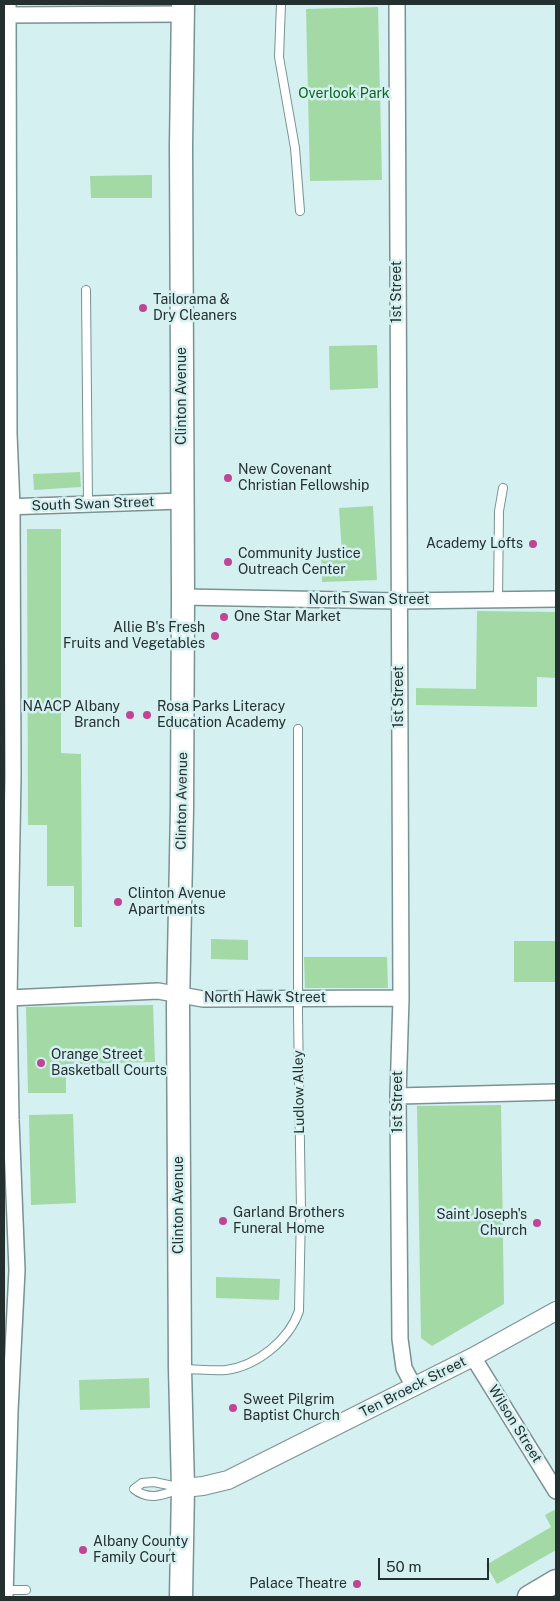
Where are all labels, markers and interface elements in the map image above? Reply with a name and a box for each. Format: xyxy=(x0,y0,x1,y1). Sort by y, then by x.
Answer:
park label: Overlook Park xyxy=(298,86,390,102)
street label: 1st Street xyxy=(389,261,405,323)
place label: Tailorama & Dry Cleaners xyxy=(153,292,237,324)
marker: Tailorama & Dry Cleaners xyxy=(137,302,149,314)
street label: Clinton Avenue xyxy=(174,347,190,445)
place label: New Covenant Christian Fellowship xyxy=(238,462,369,494)
marker: New Covenant Christian Fellowship xyxy=(222,472,234,484)
street label: South Swan Street xyxy=(31,493,155,515)
place label: Academy Lofts xyxy=(426,536,523,552)
marker: Academy Lofts xyxy=(527,538,539,550)
place label: Community Justice Outreach Center xyxy=(238,546,361,578)
marker: Community Justice Outreach Center xyxy=(222,556,234,568)
street label: North Swan Street xyxy=(309,592,429,608)
place label: One Star Market xyxy=(234,609,341,625)
marker: One Star Market xyxy=(218,611,230,623)
place label: Allie B's Fresh Fruits and Vegetables xyxy=(63,620,205,652)
marker: Allie B's Fresh Fruits and Vegetables xyxy=(209,630,221,642)
street label: 1st Street xyxy=(391,666,407,728)
place label: NAACP Albany Branch xyxy=(23,699,120,732)
place label: Rosa Parks Literacy Education Academy xyxy=(157,699,286,732)
marker: NAACP Albany Branch xyxy=(124,709,136,721)
marker: Rosa Parks Literacy Education Academy xyxy=(141,709,153,721)
street label: Clinton Avenue xyxy=(173,752,191,850)
place label: Clinton Avenue Apartments xyxy=(128,886,226,919)
marker: Clinton Avenue Apartments xyxy=(112,896,124,908)
street label: North Hawk Street xyxy=(204,990,326,1006)
place label: Orange Street Basketball Courts xyxy=(51,1047,167,1080)
street label: Ludlow Alley xyxy=(290,1050,308,1134)
marker: Orange Street Basketball Courts xyxy=(35,1057,47,1069)
street label: 1st Street xyxy=(390,1071,406,1133)
street label: Clinton Avenue xyxy=(171,1156,187,1254)
place label: Garland Brothers Funeral Home xyxy=(233,1205,345,1238)
place label: Saint Joseph's Church xyxy=(436,1207,527,1240)
marker: Garland Brothers Funeral Home xyxy=(217,1215,229,1227)
marker: Saint Joseph's Church xyxy=(531,1217,543,1229)
street label: Ten Broeck Street xyxy=(357,1353,469,1421)
street label: Wilson Street xyxy=(484,1382,546,1466)
place label: Sweet Pilgrim Baptist Church xyxy=(243,1392,340,1424)
marker: Sweet Pilgrim Baptist Church xyxy=(227,1402,239,1414)
place label: Albany County Family Court xyxy=(93,1534,188,1566)
marker: Albany County Family Court xyxy=(77,1544,89,1556)
scale bar xyxy=(380,1548,491,1580)
text: 50 m xyxy=(386,1558,421,1575)
place label: Palace Theatre xyxy=(249,1576,347,1592)
marker: Palace Theatre xyxy=(351,1578,363,1590)

